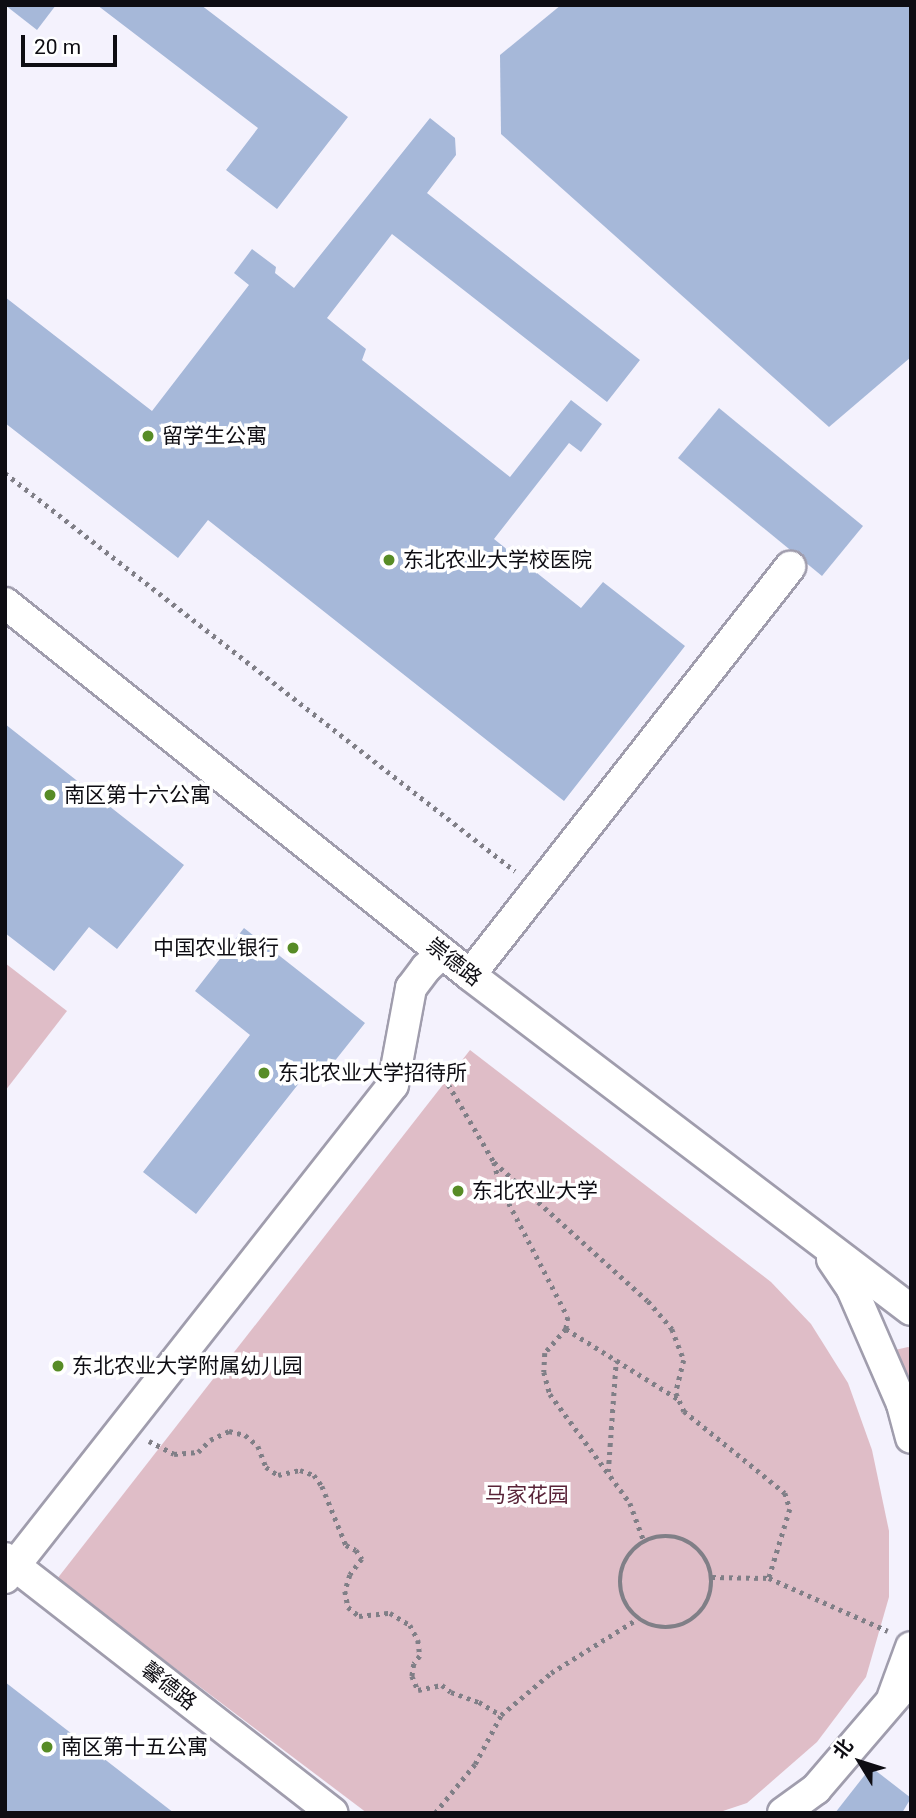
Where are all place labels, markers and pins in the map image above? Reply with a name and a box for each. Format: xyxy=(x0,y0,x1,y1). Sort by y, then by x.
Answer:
place label: 留学生公寓 xyxy=(162,423,267,449)
marker: 留学生公寓 xyxy=(140,428,156,444)
place label: 东北农业大学校医院 xyxy=(403,547,592,573)
marker: 东北农业大学校医院 xyxy=(381,552,397,568)
place label: 南区第十六公寓 xyxy=(64,782,211,808)
marker: 南区第十六公寓 xyxy=(42,787,58,803)
place label: 中国农业银行 xyxy=(153,935,279,961)
marker: 中国农业银行 xyxy=(285,940,301,956)
place label: 东北农业大学招待所 xyxy=(278,1060,467,1086)
marker: 东北农业大学招待所 xyxy=(256,1065,272,1081)
place label: 东北农业大学 xyxy=(472,1178,598,1204)
marker: 东北农业大学 xyxy=(450,1183,466,1199)
place label: 东北农业大学附属幼儿园 xyxy=(72,1353,303,1379)
marker: 东北农业大学附属幼儿园 xyxy=(50,1358,66,1374)
place label: 南区第十五公寓 xyxy=(61,1734,208,1760)
marker: 南区第十五公寓 xyxy=(39,1739,55,1755)

